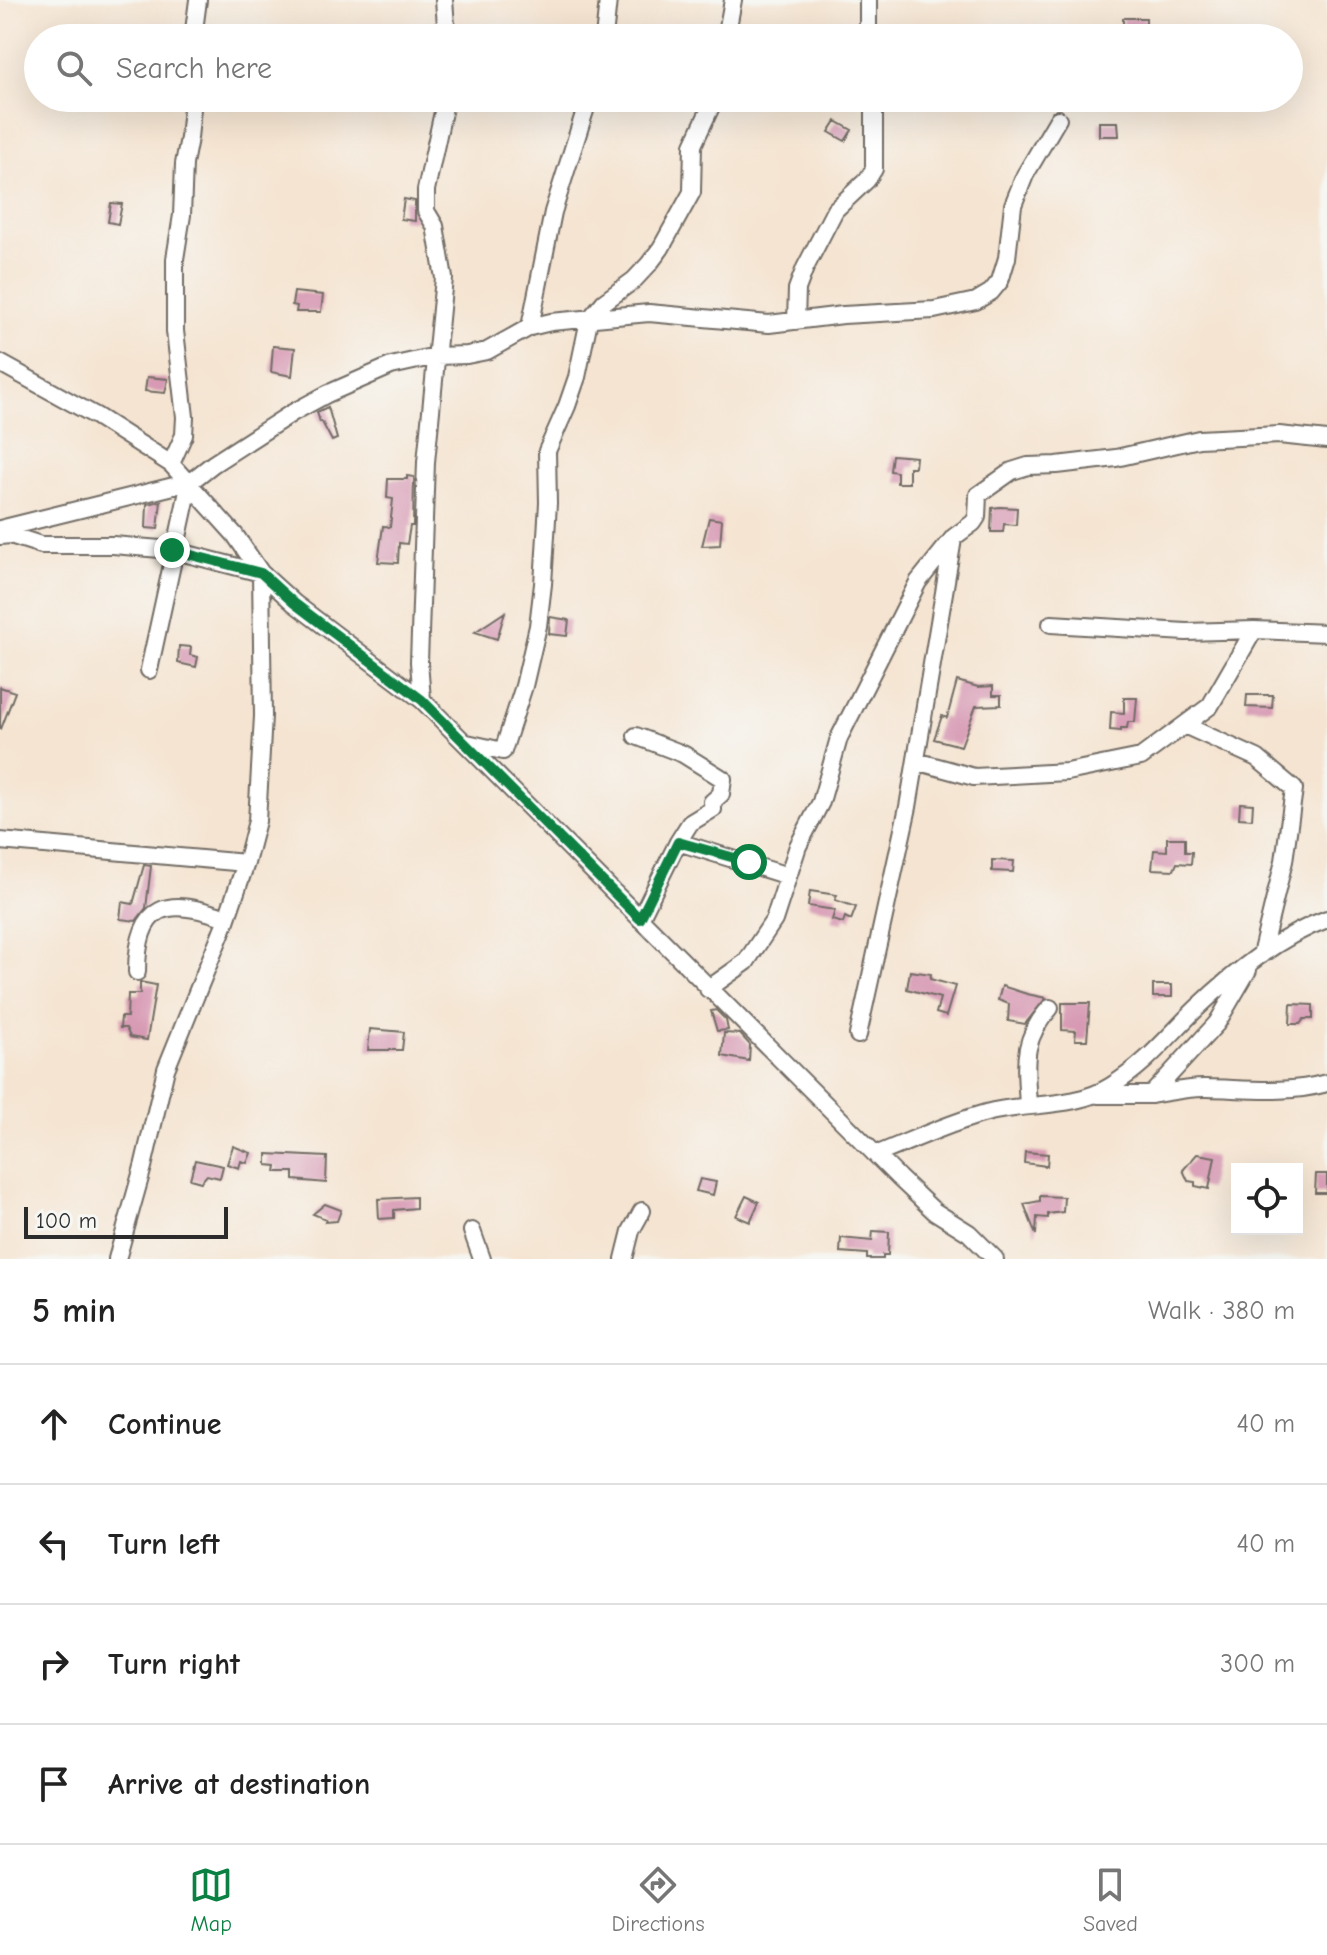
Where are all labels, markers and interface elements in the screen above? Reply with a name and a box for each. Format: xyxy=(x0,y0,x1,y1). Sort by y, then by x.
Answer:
search box xyxy=(24,24,1303,112)
icon: search xyxy=(52,46,96,90)
text: Search here xyxy=(116,51,272,86)
route end xyxy=(154,532,190,568)
route start xyxy=(731,844,767,880)
map controls xyxy=(1231,1163,1303,1235)
button: locate xyxy=(1231,1163,1303,1235)
scale bar xyxy=(24,1203,228,1239)
text: 100 m xyxy=(36,1208,97,1234)
text: 5 min xyxy=(32,1291,116,1331)
text: Walk · 380 m xyxy=(1148,1296,1295,1326)
icon: ahead xyxy=(32,1402,76,1446)
text: Continue xyxy=(108,1407,222,1442)
text: 40 m xyxy=(1236,1409,1295,1439)
icon: left xyxy=(32,1522,76,1566)
text: Turn left xyxy=(108,1527,220,1562)
text: 40 m xyxy=(1236,1529,1295,1559)
icon: right xyxy=(32,1642,76,1686)
text: Turn right xyxy=(108,1647,240,1682)
text: 300 m xyxy=(1220,1649,1295,1679)
icon: arrive xyxy=(32,1762,76,1806)
text: Arrive at destination xyxy=(108,1767,370,1802)
tab: Map xyxy=(189,1863,233,1937)
tab: Directions xyxy=(612,1863,705,1937)
tab: Saved xyxy=(1083,1863,1138,1937)

